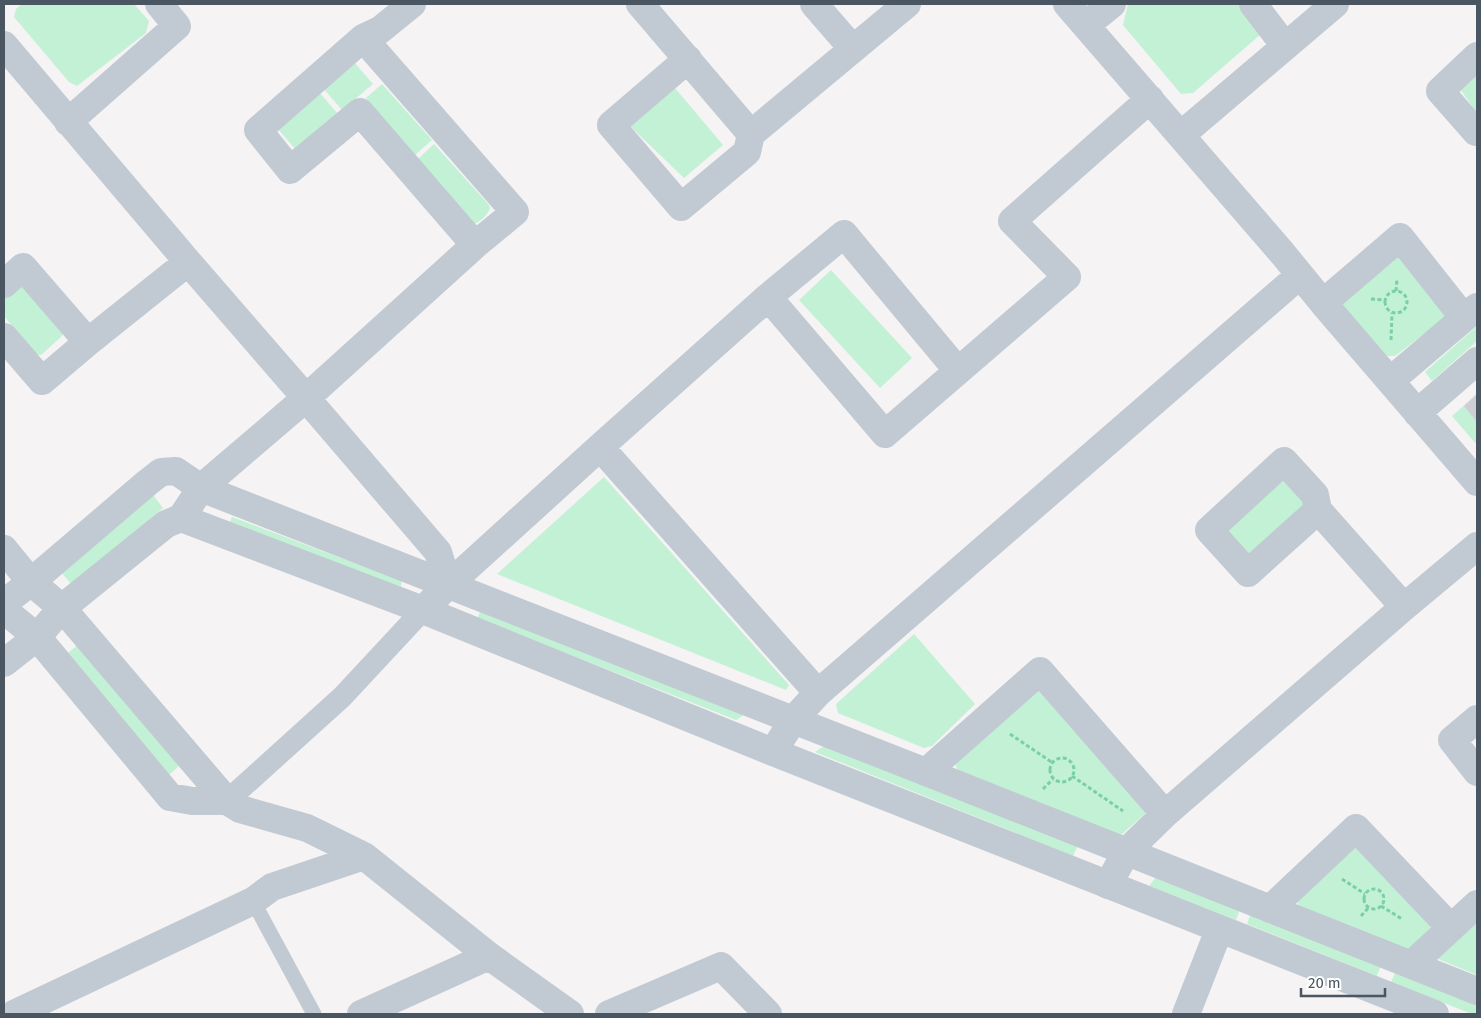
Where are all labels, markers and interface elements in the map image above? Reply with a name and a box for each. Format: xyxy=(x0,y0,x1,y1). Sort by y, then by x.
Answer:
scale bar xyxy=(1301,966,1385,998)
text: 20 m xyxy=(1308,974,1341,992)

